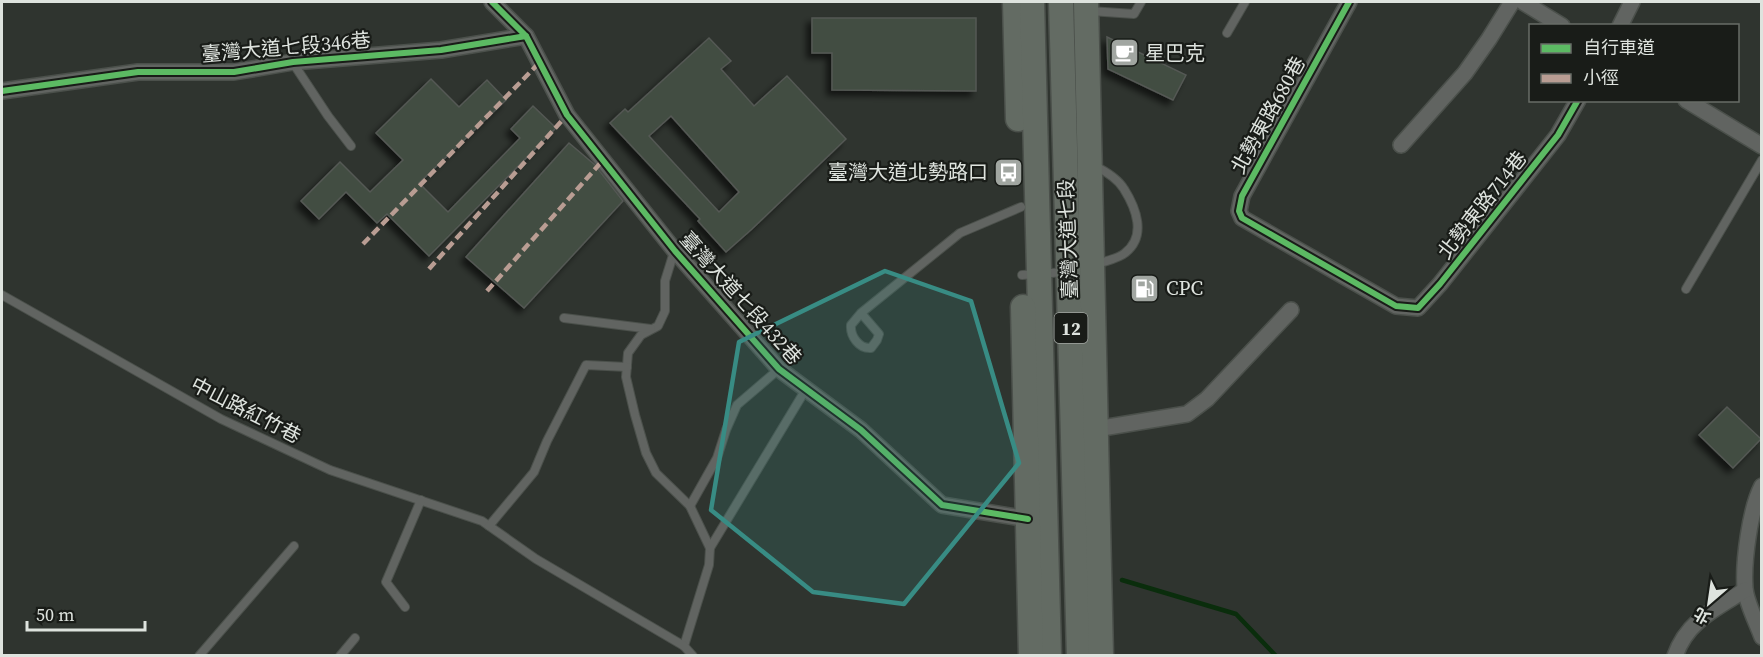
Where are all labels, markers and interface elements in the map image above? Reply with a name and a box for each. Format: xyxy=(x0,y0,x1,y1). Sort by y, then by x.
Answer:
legend xyxy=(1529,24,1739,102)
street label: 臺灣大道七段346巷 xyxy=(200,26,372,68)
text: 自行車道 xyxy=(1583,35,1655,60)
cafe icon: 星巴克 xyxy=(1108,37,1140,69)
place label: 星巴克 xyxy=(1145,39,1205,67)
street label: 北勢東路680巷 xyxy=(1224,51,1312,179)
text: 小徑 xyxy=(1583,65,1619,90)
street label: 北勢東路714巷 xyxy=(1431,145,1533,265)
bus stop icon: 臺灣大道北勢路口 xyxy=(993,156,1025,188)
place label: 臺灣大道北勢路口 xyxy=(828,158,988,186)
street label: 臺灣大道七段 xyxy=(1052,179,1084,299)
street label: 臺灣大道七段432巷 xyxy=(674,225,808,371)
fuel station icon: CPC xyxy=(1129,272,1161,304)
place label: CPC xyxy=(1166,274,1203,302)
road number: 12 xyxy=(1054,313,1088,343)
street label: 中山路紅竹巷 xyxy=(186,370,306,450)
north arrow xyxy=(1679,573,1739,633)
scale bar xyxy=(27,594,146,632)
text: 50 m xyxy=(36,602,74,627)
text: 北 xyxy=(1689,603,1714,630)

